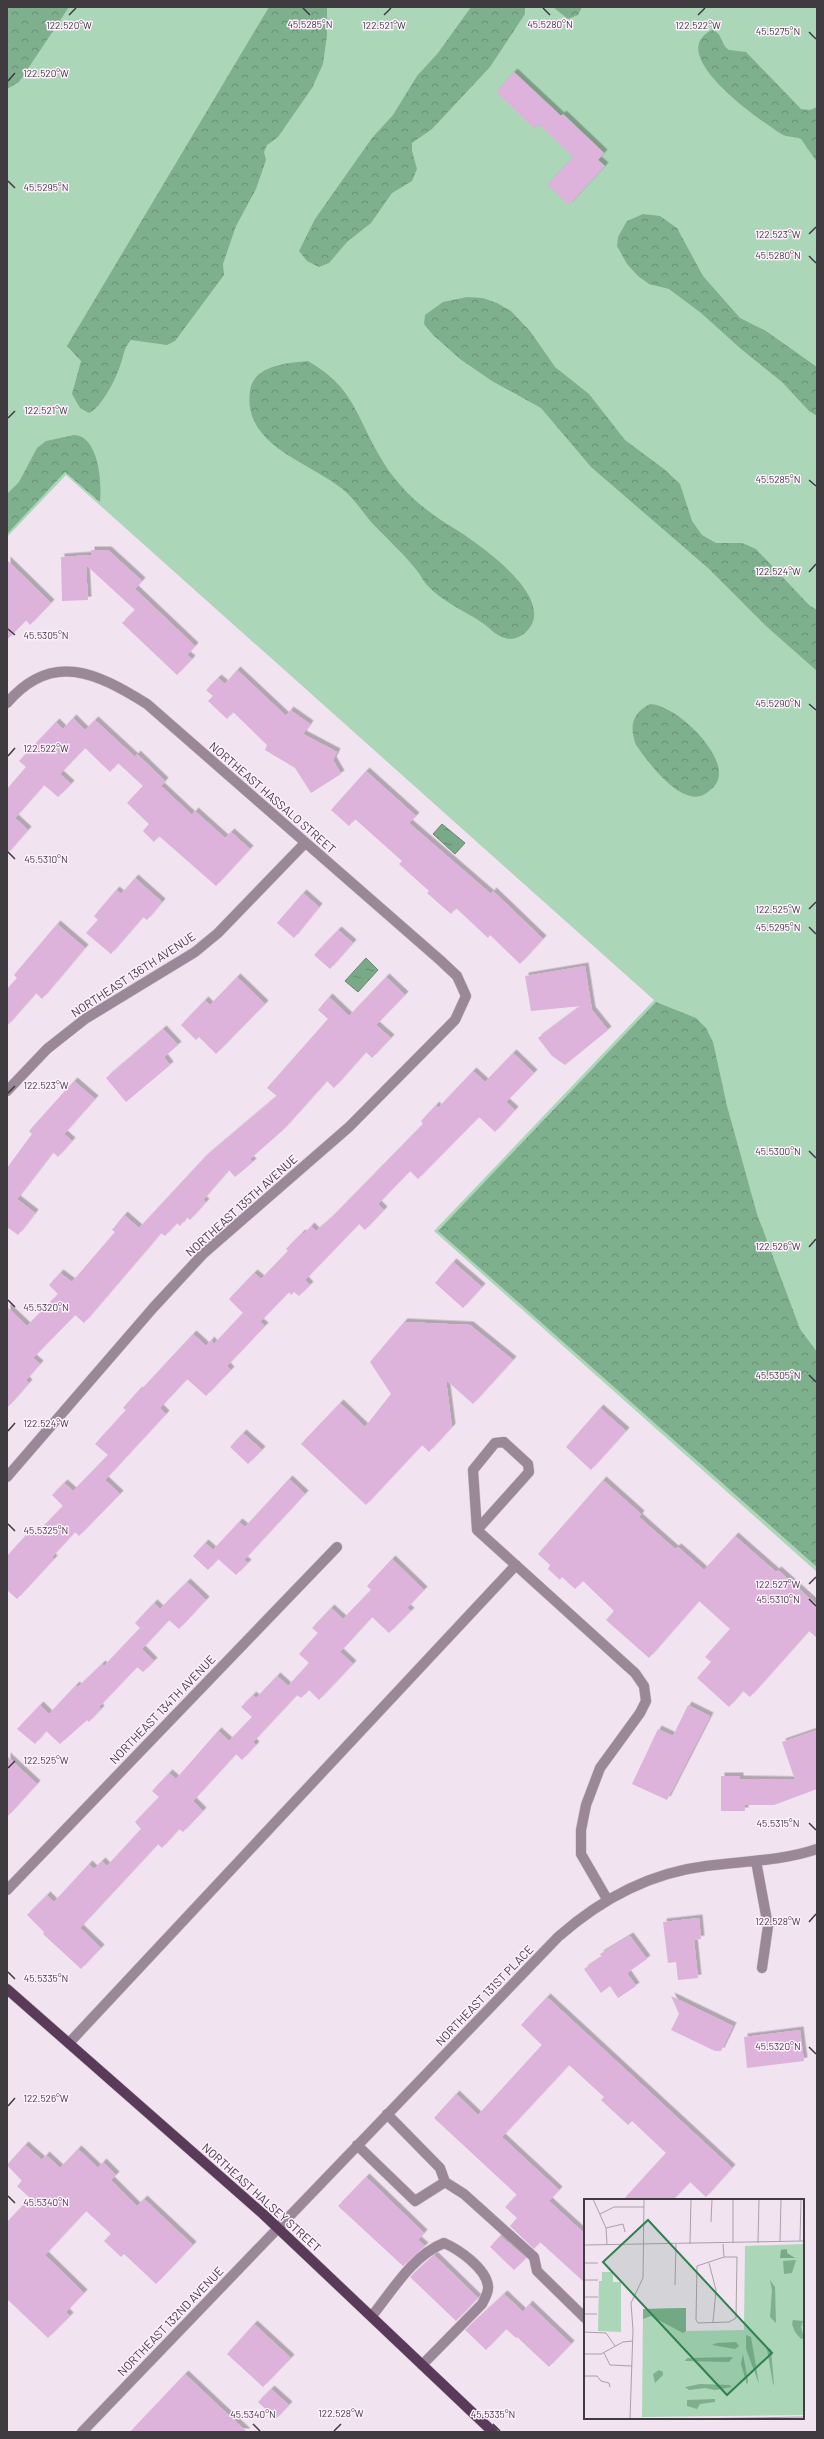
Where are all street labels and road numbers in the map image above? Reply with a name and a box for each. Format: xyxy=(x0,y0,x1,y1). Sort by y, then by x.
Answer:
street label: NORTHEAST HASSALO STREET xyxy=(207,738,339,856)
street label: NORTHEAST 136TH AVENUE xyxy=(68,929,198,1019)
street label: NORTHEAST 135TH AVENUE xyxy=(182,1151,300,1259)
street label: NORTHEAST 134TH AVENUE xyxy=(106,1652,218,1766)
street label: NORTHEAST 131ST PLACE xyxy=(432,1942,536,2048)
street label: NORTHEAST HALSEY STREET xyxy=(200,2140,325,2254)
street label: NORTHEAST 132ND AVENUE xyxy=(114,2264,226,2378)

